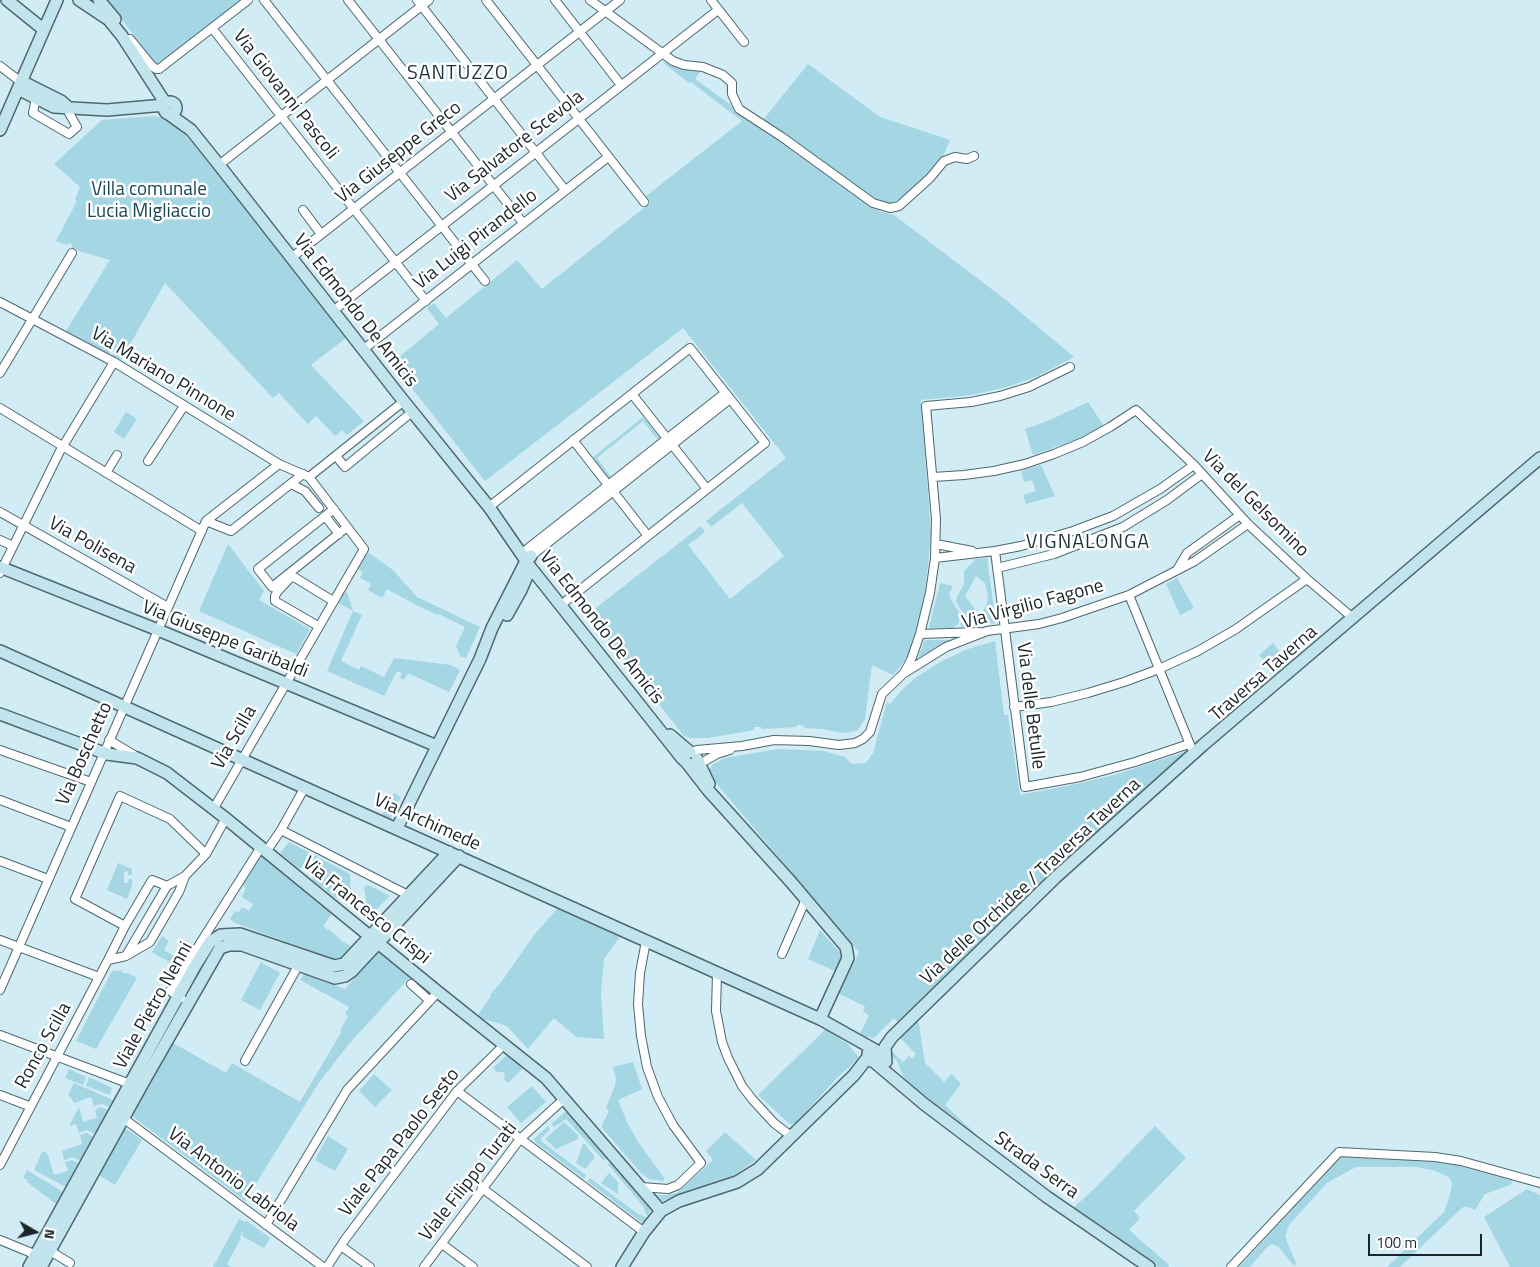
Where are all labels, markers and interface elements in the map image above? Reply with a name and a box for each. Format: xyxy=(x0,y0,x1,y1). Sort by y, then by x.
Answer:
street label: Via Giovanni Pascoli xyxy=(227,26,343,164)
district label: SANTUZZO xyxy=(406,62,510,86)
street label: Via Salvatore Scevola xyxy=(441,86,589,208)
street label: Via Giuseppe Greco xyxy=(332,97,466,209)
park label: Villa comunale Lucia Migliaccio xyxy=(87,179,211,223)
street label: Via Luigi Pirandello xyxy=(410,185,542,295)
street label: Via Edmondo De Amicis xyxy=(288,230,422,392)
street label: Via Mariano Pinnone xyxy=(87,323,239,427)
street label: Via del Gelsomino xyxy=(1197,446,1313,562)
street label: Via Polisena xyxy=(44,513,140,579)
district label: VIGNALONGA xyxy=(1025,531,1151,555)
street label: Via Edmondo De Amicis xyxy=(534,547,668,709)
street label: Via Virgilio Fagone xyxy=(960,575,1106,635)
street label: Via Giuseppe Garibaldi xyxy=(139,596,311,684)
street label: Traversa Taverna xyxy=(1206,621,1322,727)
street label: Via delle Betulle xyxy=(1011,641,1049,771)
street label: Via Boschetto xyxy=(52,699,118,809)
street label: Via Scilla xyxy=(208,702,262,774)
street label: Via delle Orchidee / Traversa Taverna xyxy=(916,774,1146,990)
street label: Via Archimede xyxy=(370,789,484,857)
street label: Via Francesco Crispi xyxy=(298,852,434,970)
street label: Viale Pietro Nenni xyxy=(110,938,198,1074)
street label: Ronco Scilla xyxy=(11,999,77,1093)
street label: Viale Papa Paolo Sesto xyxy=(335,1064,465,1222)
street label: Viale Filippo Turati xyxy=(415,1118,523,1246)
street label: Via Antonio Labriola xyxy=(163,1123,303,1237)
street label: Strada Serra xyxy=(989,1128,1083,1204)
north arrow xyxy=(10,1207,60,1257)
scale bar xyxy=(1370,1224,1484,1256)
text: N xyxy=(39,1228,61,1240)
text: 100 m xyxy=(1376,1231,1417,1254)

